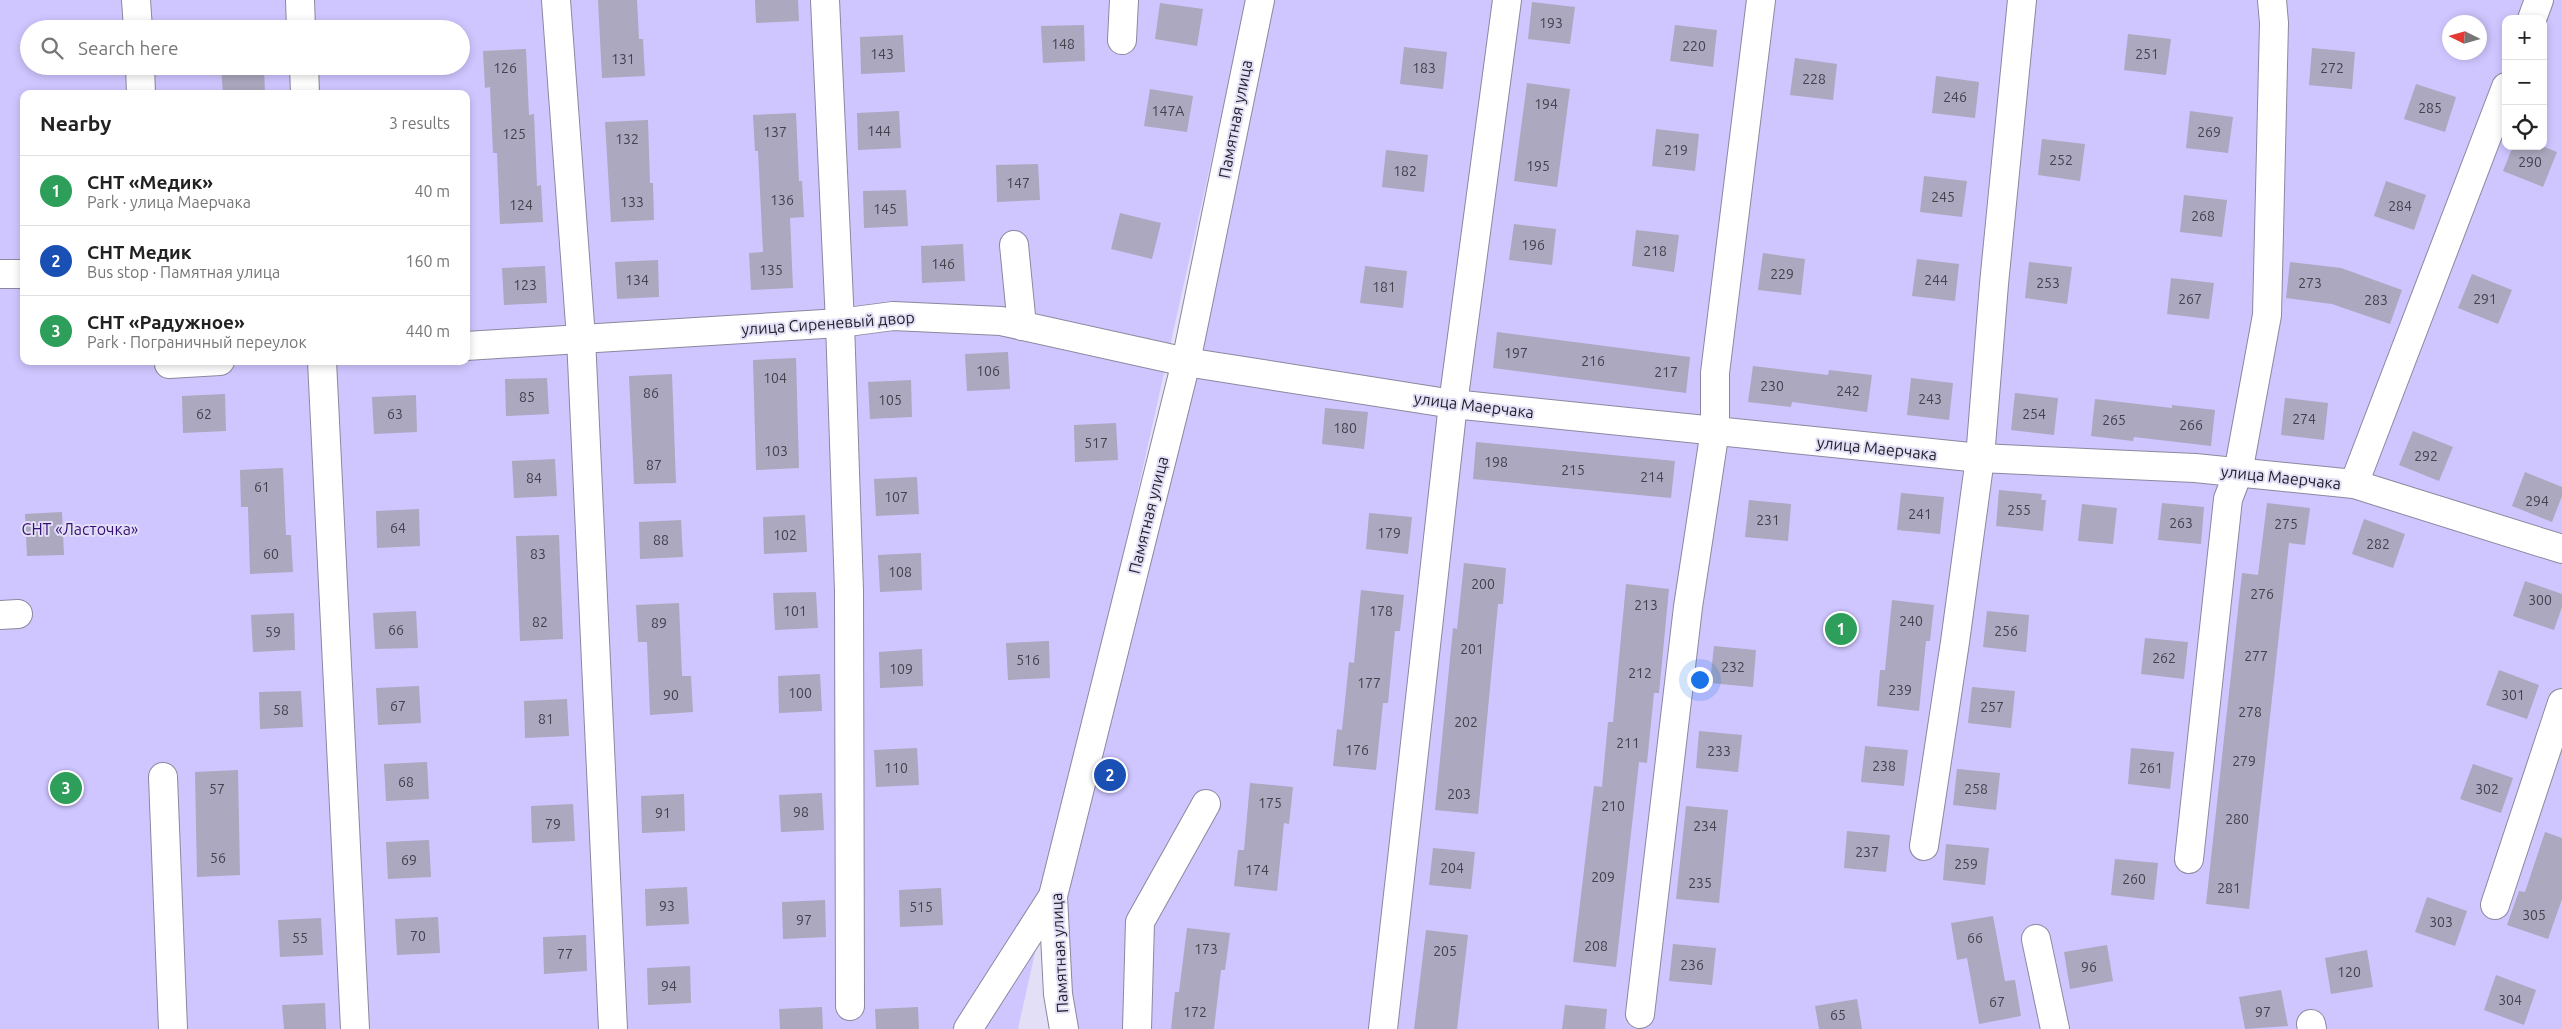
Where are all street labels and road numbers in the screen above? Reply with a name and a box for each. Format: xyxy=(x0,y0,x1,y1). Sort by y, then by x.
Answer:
street label: Памятная улица xyxy=(1215,58,1255,180)
street label: улица Сиреневый двор xyxy=(741,308,915,338)
street label: улица Маерчака xyxy=(1413,389,1535,421)
street label: улица Маерчака xyxy=(1816,433,1938,463)
street label: Памятная улица xyxy=(1125,454,1171,576)
street label: улица Маерчака xyxy=(2220,462,2342,492)
street label: Памятная улица xyxy=(1047,892,1071,1014)

